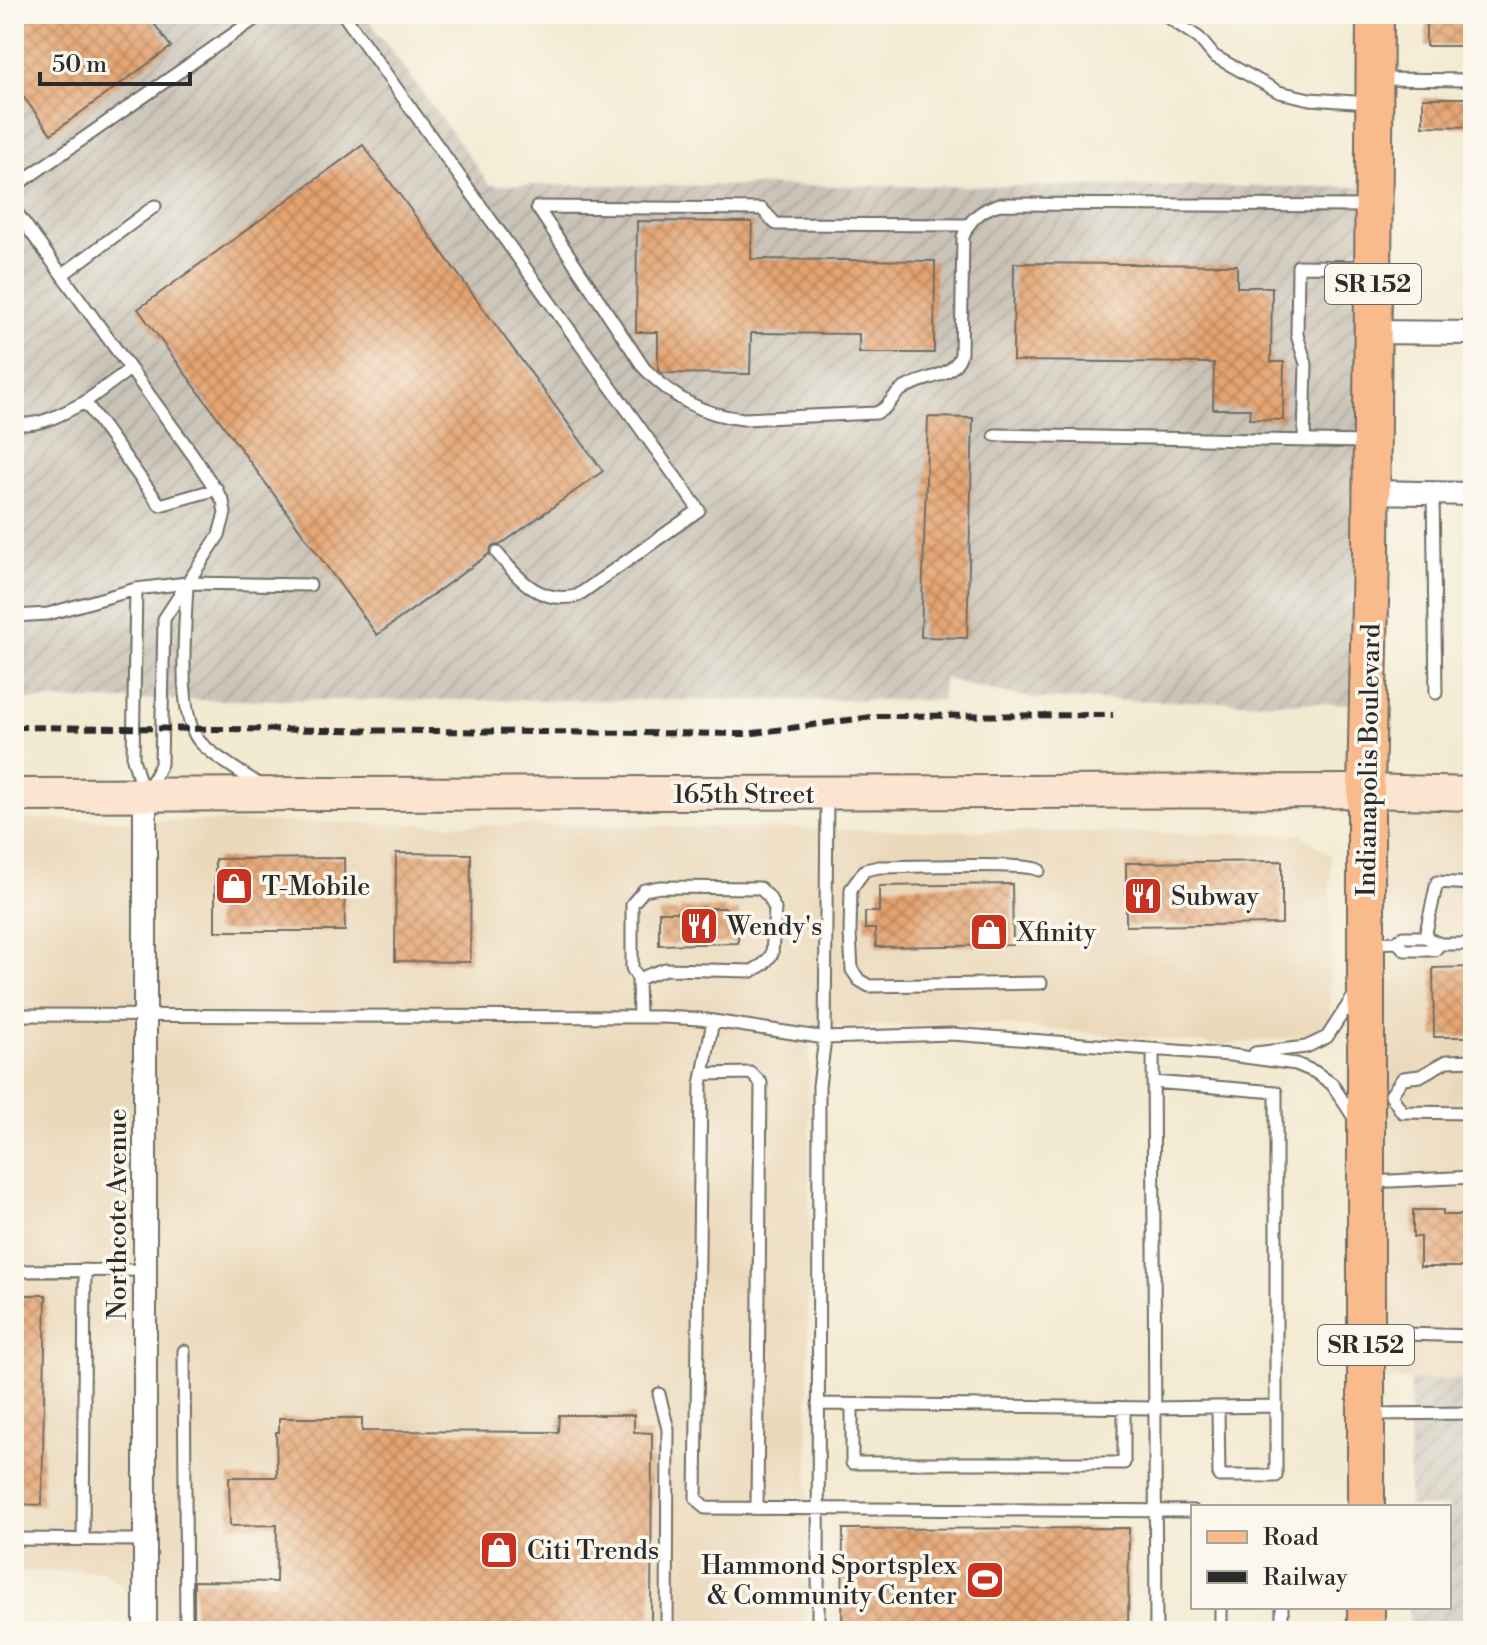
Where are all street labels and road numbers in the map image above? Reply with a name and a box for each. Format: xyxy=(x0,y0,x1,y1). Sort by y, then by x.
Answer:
road number: SR 152 xyxy=(1325,264,1421,304)
street label: Indianapolis Boulevard xyxy=(1351,623,1387,897)
street label: 165th Street xyxy=(673,779,815,811)
street label: Northcote Avenue xyxy=(102,1108,134,1320)
road number: SR 152 xyxy=(1318,1325,1414,1365)

